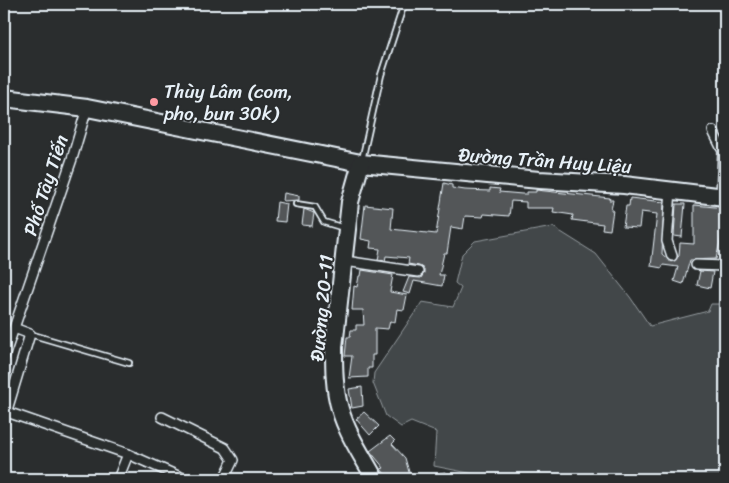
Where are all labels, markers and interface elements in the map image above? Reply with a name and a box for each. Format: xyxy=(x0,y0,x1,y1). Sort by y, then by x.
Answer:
place label: Thùy Lâm (com, pho, bun 30k) xyxy=(163,75,293,130)
marker: Thùy Lâm (com, pho, bun 30k) xyxy=(148,96,160,108)
street label: Phố Tây Tiến xyxy=(14,130,77,240)
street label: Đường Trần Huy Liệu xyxy=(457,138,633,183)
street label: Đường 20-11 xyxy=(300,253,343,363)

